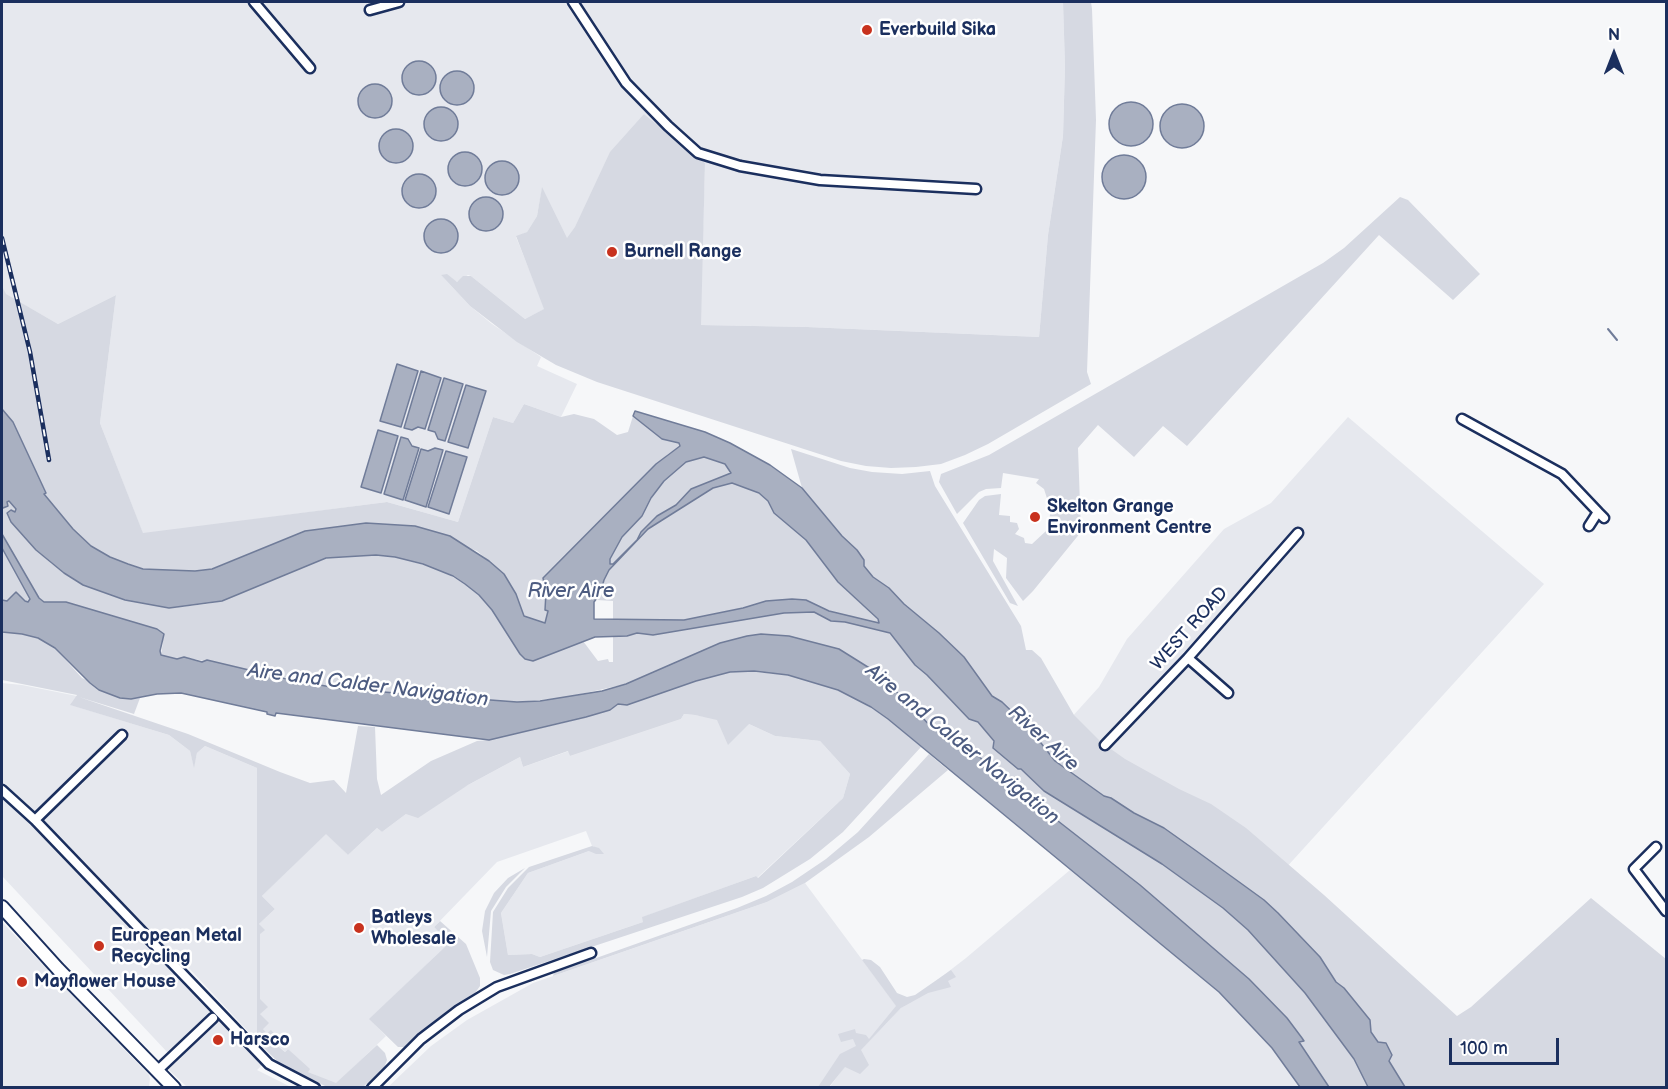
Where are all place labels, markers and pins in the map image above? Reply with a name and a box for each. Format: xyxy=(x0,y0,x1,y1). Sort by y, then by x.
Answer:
place label: Everbuild Sika xyxy=(879,19,996,41)
marker: Everbuild Sika xyxy=(860,23,874,37)
place label: Burnell Range xyxy=(624,241,742,263)
marker: Burnell Range xyxy=(605,245,619,259)
place label: Skelton Grange Environment Centre xyxy=(1047,496,1212,538)
marker: Skelton Grange Environment Centre xyxy=(1028,510,1042,524)
place label: Batleys Wholesale xyxy=(371,907,456,950)
marker: Batleys Wholesale xyxy=(352,921,366,935)
place label: European Metal Recycling xyxy=(111,925,242,968)
marker: European Metal Recycling xyxy=(92,939,106,953)
place label: Mayflower House xyxy=(34,971,176,993)
marker: Mayflower House xyxy=(15,975,29,989)
place label: Harsco xyxy=(230,1029,290,1051)
marker: Harsco xyxy=(211,1033,225,1047)

